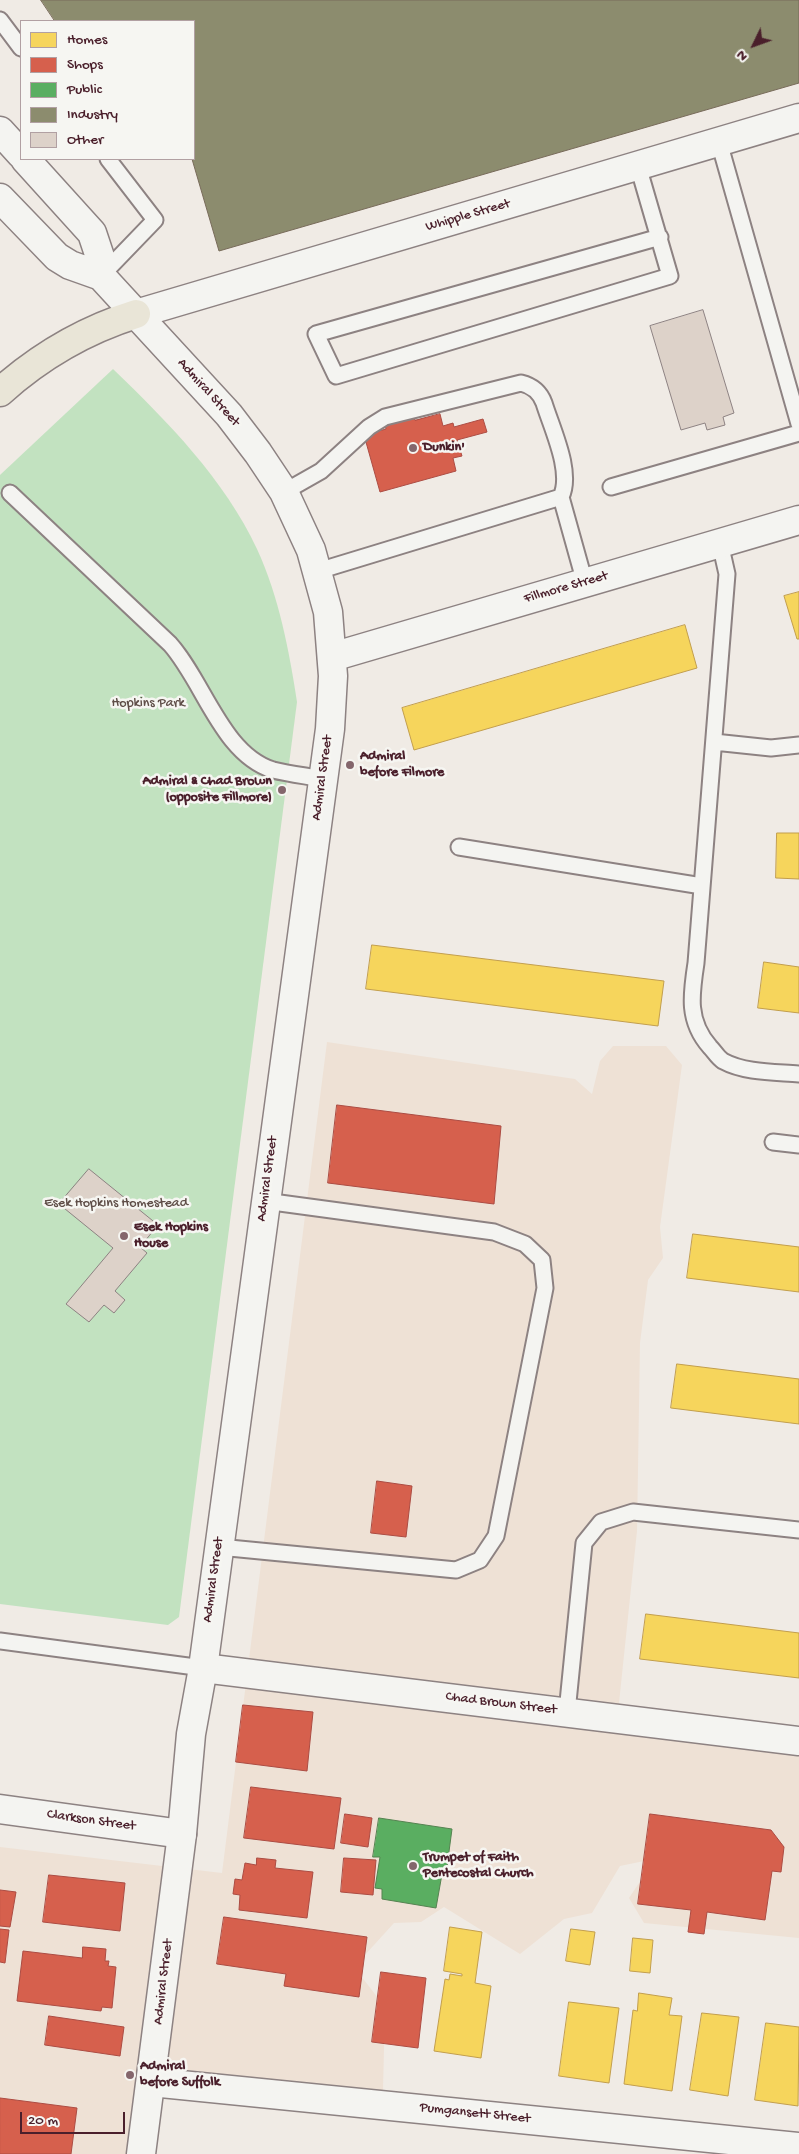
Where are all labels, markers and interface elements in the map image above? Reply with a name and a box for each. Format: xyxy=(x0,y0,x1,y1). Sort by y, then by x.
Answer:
legend xyxy=(20,20,195,160)
north arrow xyxy=(729,20,779,70)
text: Homes xyxy=(67,31,107,49)
text: N xyxy=(733,46,752,64)
text: Shops xyxy=(67,56,103,74)
text: Public xyxy=(67,81,102,99)
text: Industry xyxy=(67,106,118,124)
text: Other xyxy=(67,131,103,149)
street label: Whipple Street xyxy=(424,196,512,236)
street label: Admiral Street xyxy=(173,355,243,431)
place label: Dunkin' xyxy=(423,440,465,456)
marker: Dunkin' xyxy=(407,442,419,454)
street label: Fillmore Street xyxy=(522,568,610,608)
park label: Hopkins Park xyxy=(111,696,185,712)
street label: Admiral Street xyxy=(309,734,337,822)
place label: Admiral before Filmore xyxy=(360,749,444,782)
marker: Admiral before Filmore xyxy=(344,759,356,771)
place label: Admiral & Chad Brown (opposite Fillmore) xyxy=(142,774,272,806)
marker: Admiral & Chad Brown (opposite Fillmore) xyxy=(276,784,288,796)
street label: Admiral Street xyxy=(254,1135,282,1223)
park label: Esek Hopkins Homestead xyxy=(44,1196,188,1212)
place label: Esek Hopkins House xyxy=(134,1220,208,1252)
marker: Esek Hopkins House xyxy=(118,1230,130,1242)
street label: Admiral Street xyxy=(200,1536,228,1624)
street label: Chad Brown Street xyxy=(444,1689,558,1719)
street label: Clarkson Street xyxy=(46,1806,136,1836)
place label: Trumpet of Faith Pentecostal Church xyxy=(423,1850,534,1882)
marker: Trumpet of Faith Pentecostal Church xyxy=(407,1860,419,1872)
street label: Admiral Street xyxy=(150,1938,178,2026)
place label: Admiral before Suffolk xyxy=(140,2059,220,2092)
marker: Admiral before Suffolk xyxy=(124,2069,136,2081)
street label: Pumgansett Street xyxy=(419,2100,531,2128)
scale bar xyxy=(22,2102,128,2134)
text: 20 m xyxy=(28,2112,58,2130)

